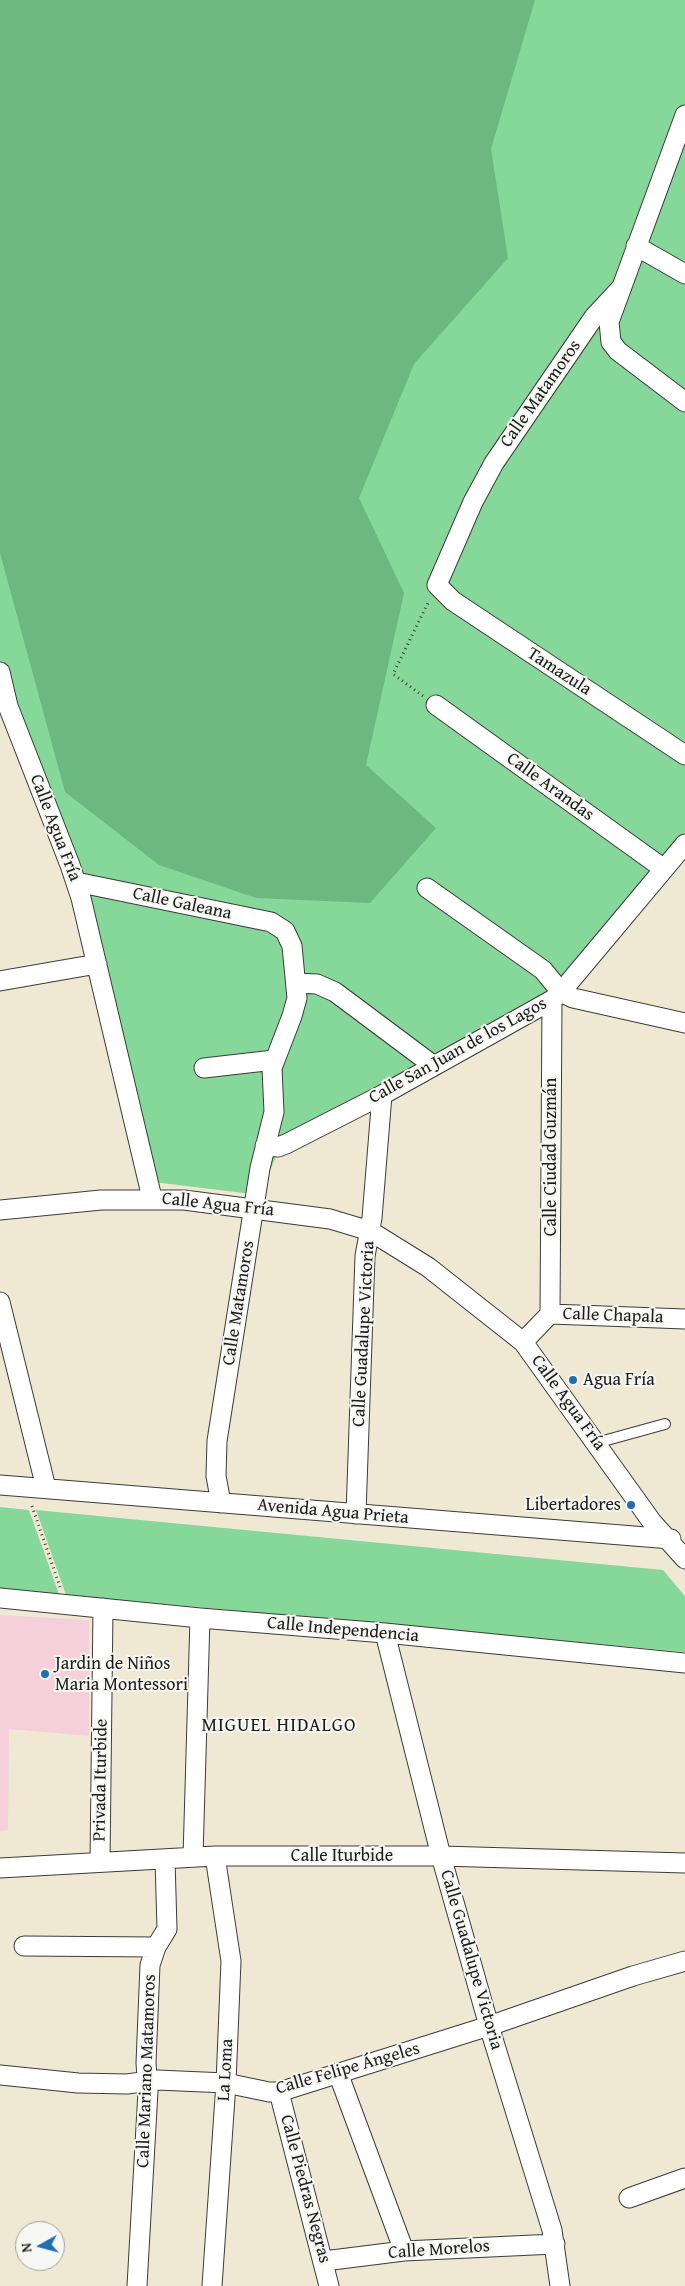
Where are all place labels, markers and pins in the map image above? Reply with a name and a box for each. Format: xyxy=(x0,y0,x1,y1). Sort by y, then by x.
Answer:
place label: Agua Fría xyxy=(583,1369,655,1391)
marker: Agua Fría xyxy=(567,1374,579,1386)
place label: Libertadores xyxy=(526,1494,621,1516)
marker: Libertadores xyxy=(625,1499,637,1511)
place label: Jardin de Niños Maria Montessori xyxy=(55,1653,188,1696)
marker: Jardin de Niños Maria Montessori xyxy=(39,1668,51,1680)

